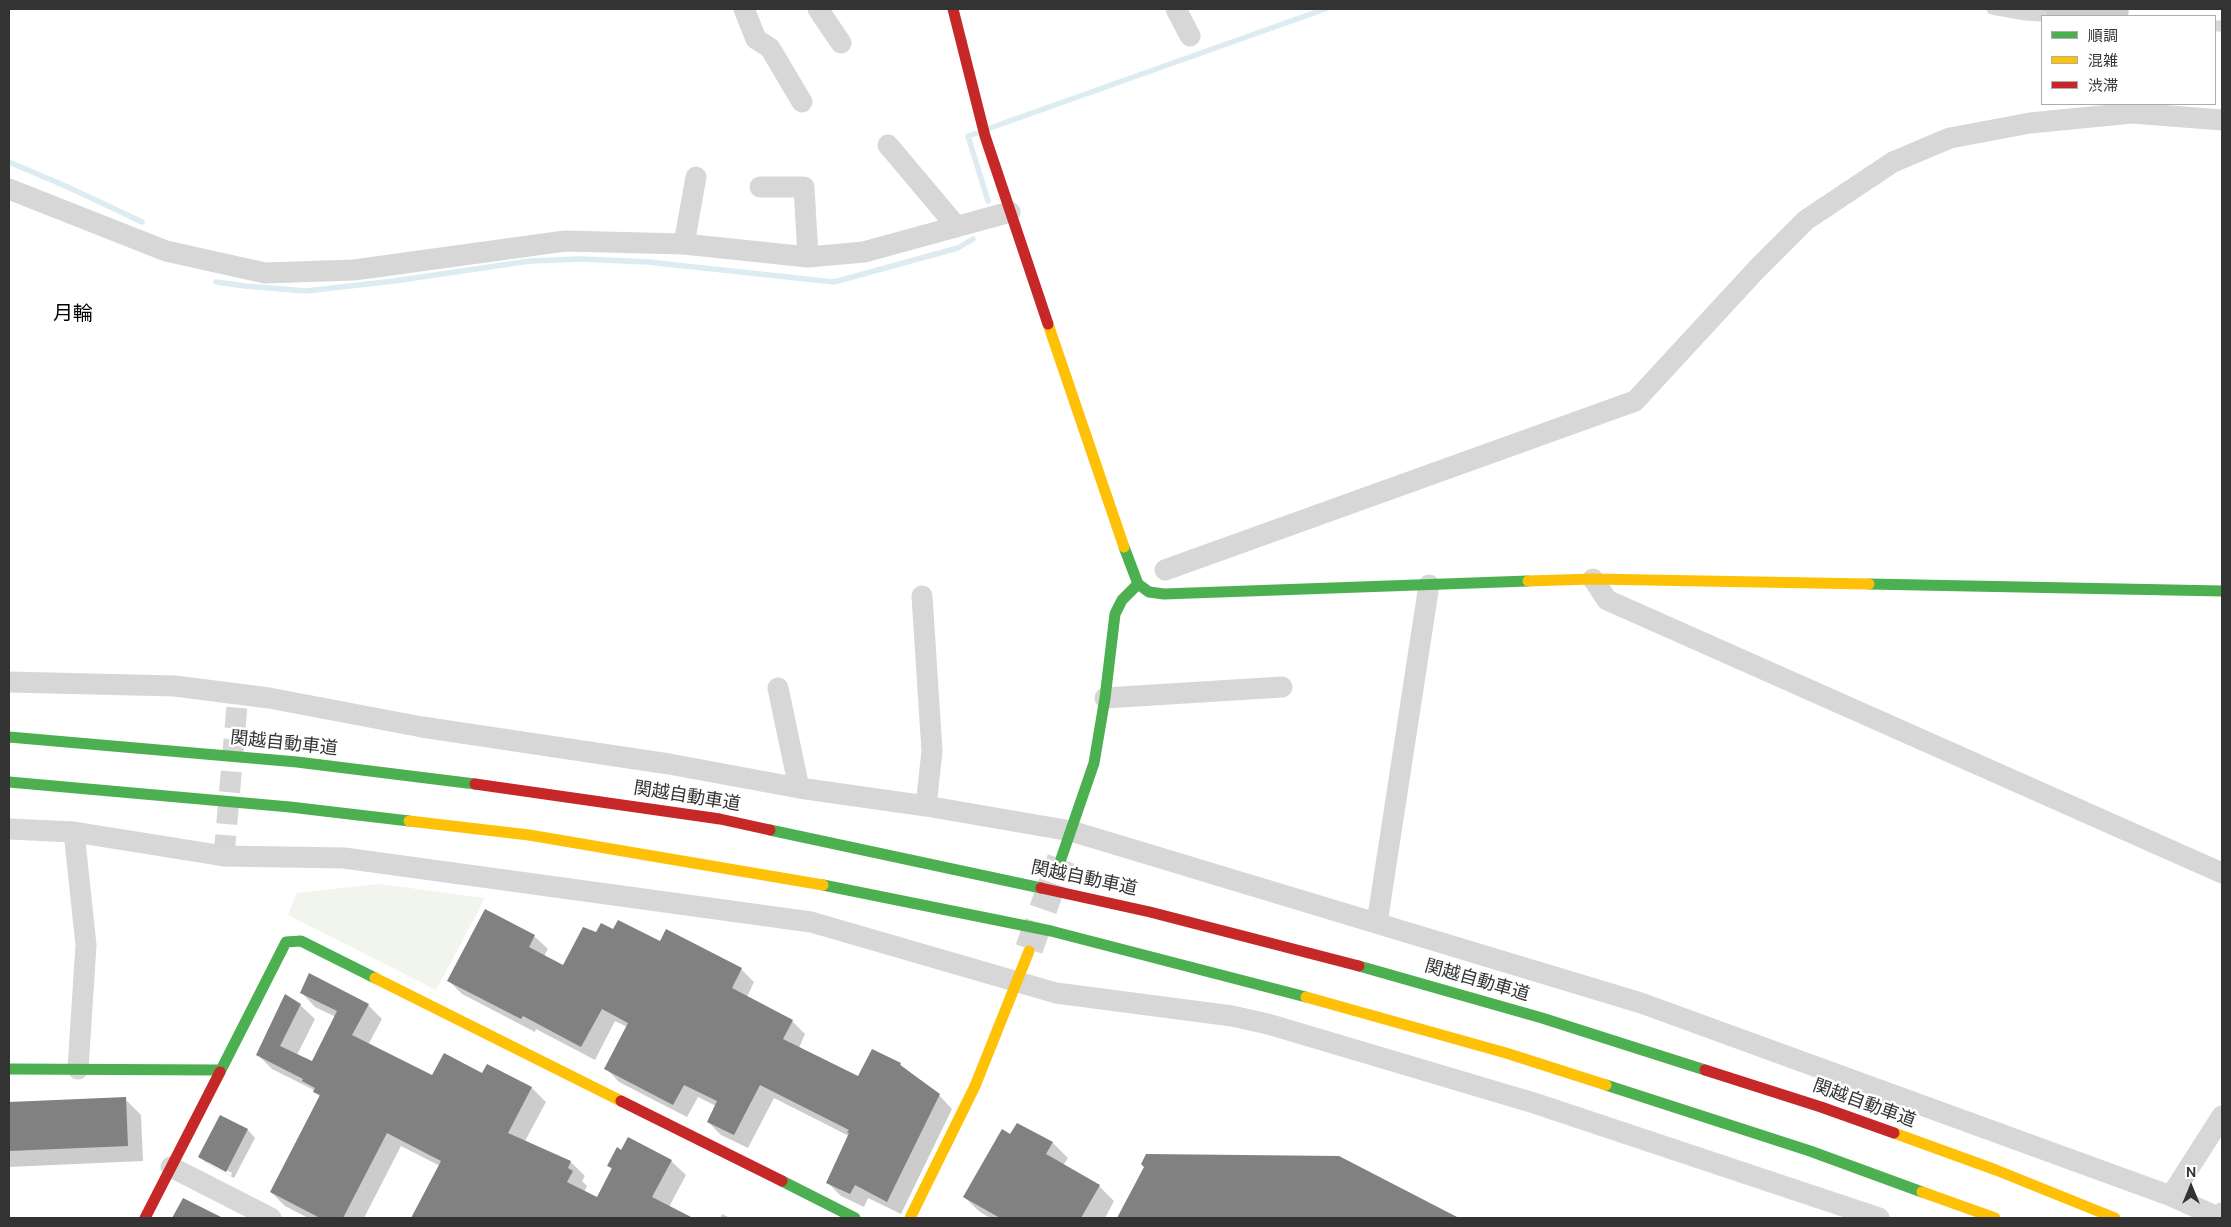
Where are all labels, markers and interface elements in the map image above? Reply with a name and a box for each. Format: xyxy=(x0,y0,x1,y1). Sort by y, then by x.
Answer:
legend xyxy=(2041,15,2216,105)
text: 順調 xyxy=(2088,26,2118,46)
text: 混雑 xyxy=(2088,51,2118,71)
text: 渋滞 xyxy=(2088,76,2118,96)
district label: 月輪 xyxy=(53,303,93,327)
street label: 関越自動車道 xyxy=(229,728,339,760)
street label: 関越自動車道 xyxy=(632,778,742,816)
street label: 関越自動車道 xyxy=(1029,857,1139,901)
street label: 関越自動車道 xyxy=(1422,956,1532,1006)
street label: 関越自動車道 xyxy=(1810,1075,1918,1133)
north arrow xyxy=(2166,1162,2216,1212)
text: N xyxy=(2186,1163,2196,1181)

